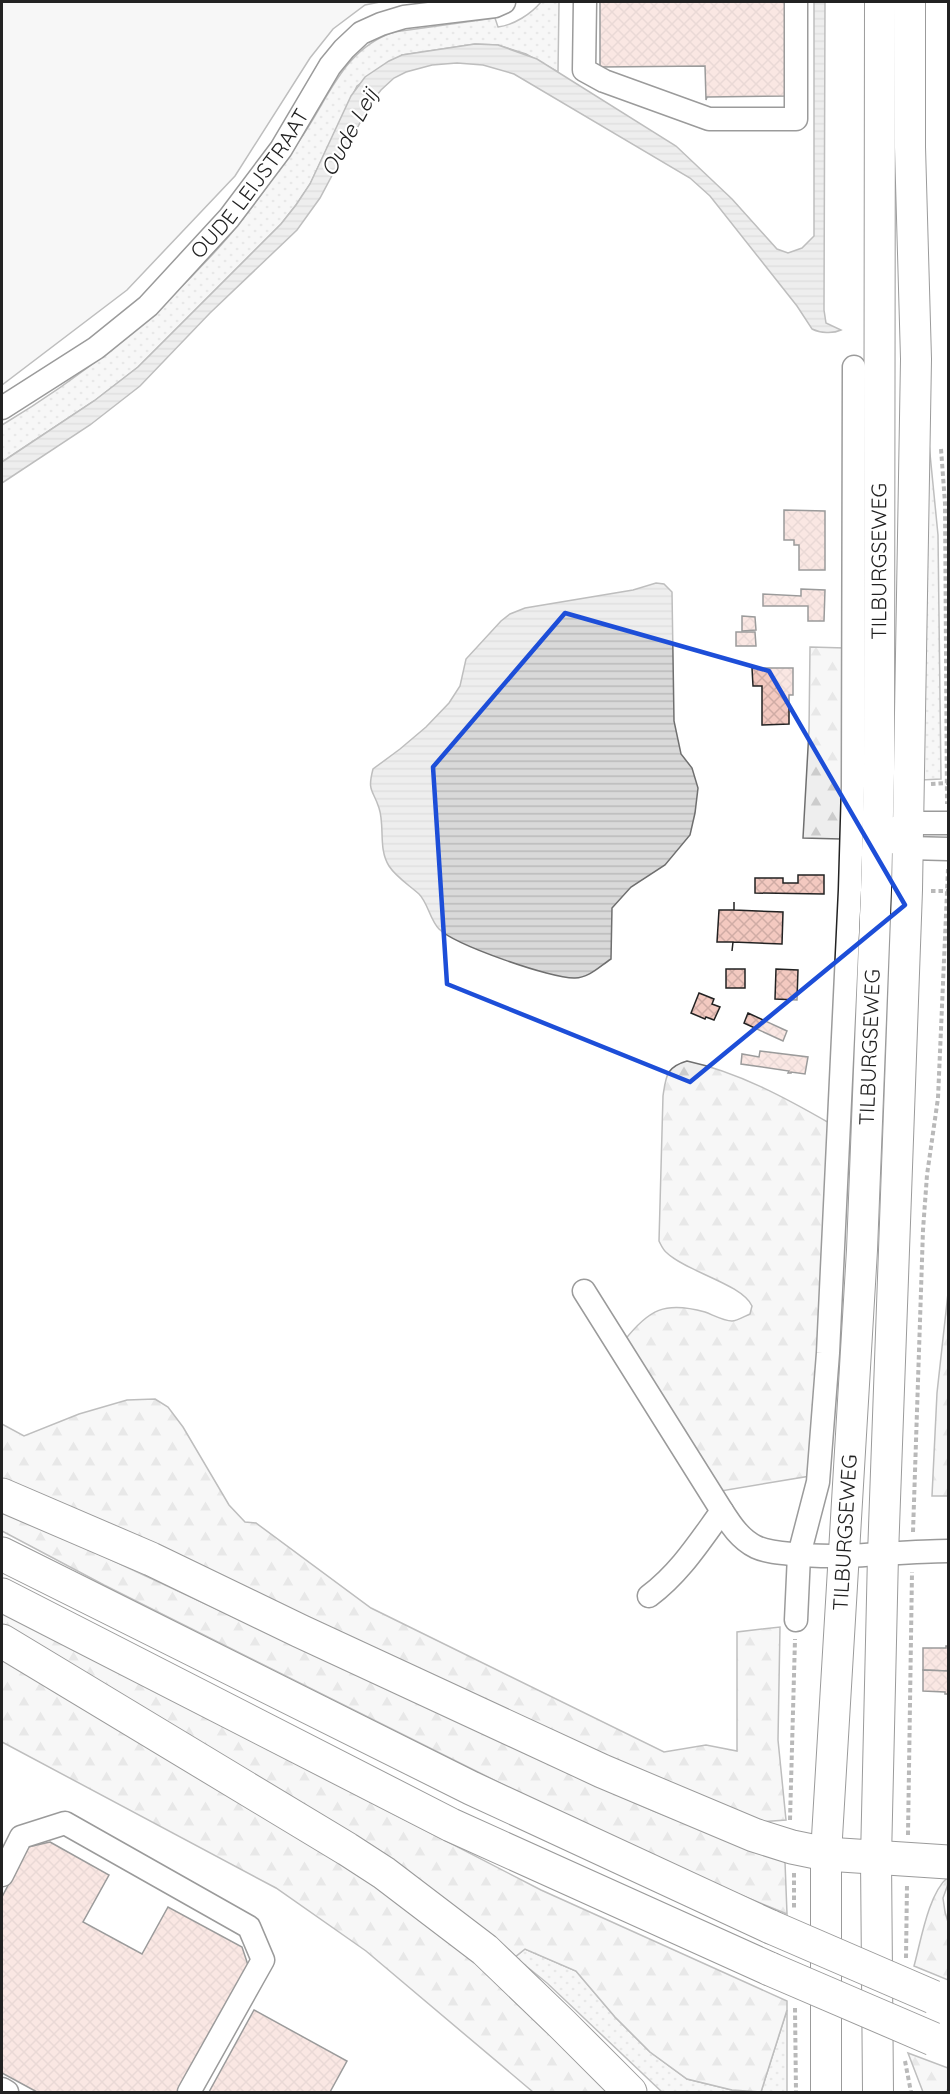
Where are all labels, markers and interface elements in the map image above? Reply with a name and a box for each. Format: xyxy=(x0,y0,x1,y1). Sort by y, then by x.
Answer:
water label: Oude Leij xyxy=(314,81,385,181)
street label: OUDE LEIJSTRAAT xyxy=(184,104,314,263)
street label: TILBURGSEWEG xyxy=(865,483,891,640)
street label: TILBURGSEWEG xyxy=(853,968,885,1126)
street label: TILBURGSEWEG xyxy=(827,1453,862,1612)

